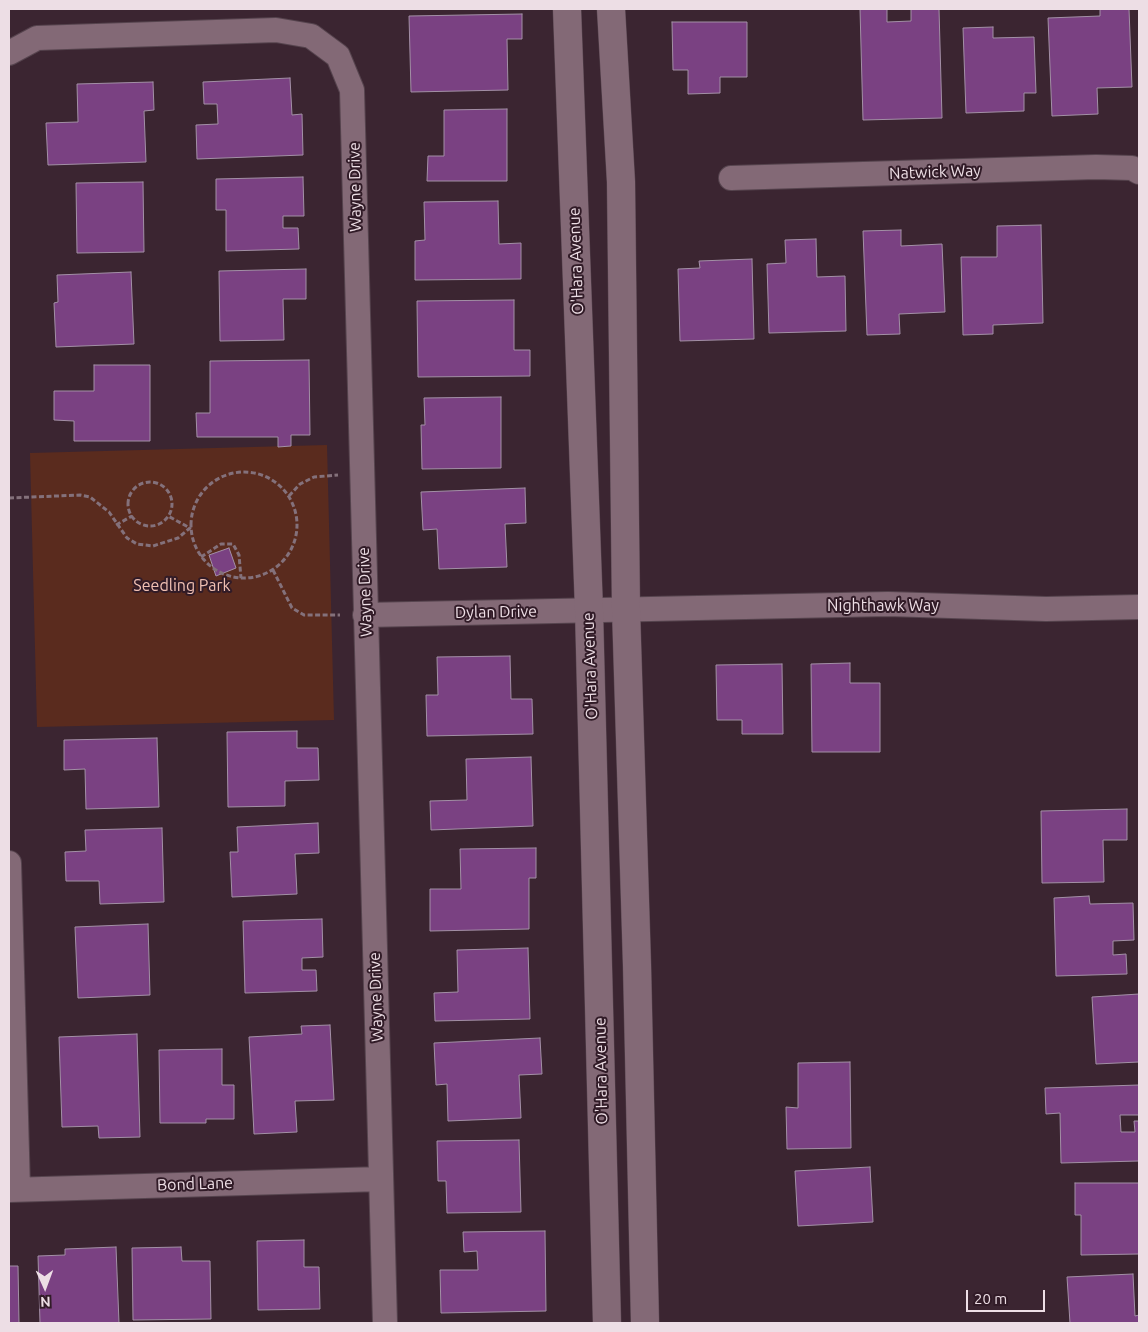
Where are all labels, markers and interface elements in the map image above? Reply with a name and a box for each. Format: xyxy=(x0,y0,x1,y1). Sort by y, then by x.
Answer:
street label: Wayne Drive xyxy=(345,142,365,232)
street label: Natwick Way xyxy=(889,161,981,183)
street label: O'Hara Avenue xyxy=(565,207,587,315)
street label: Wayne Drive xyxy=(354,547,376,637)
park label: Seedling Park xyxy=(133,576,231,596)
street label: Nighthawk Way xyxy=(827,596,939,616)
street label: Dylan Drive xyxy=(455,602,537,622)
street label: O'Hara Avenue xyxy=(579,612,601,720)
street label: Wayne Drive xyxy=(365,952,387,1042)
street label: O'Hara Avenue xyxy=(590,1017,612,1125)
street label: Bond Lane xyxy=(157,1173,233,1195)
north arrow xyxy=(20,1262,70,1312)
scale bar xyxy=(968,1280,1047,1312)
text: 20 m xyxy=(974,1290,1007,1307)
text: N xyxy=(40,1294,51,1310)

